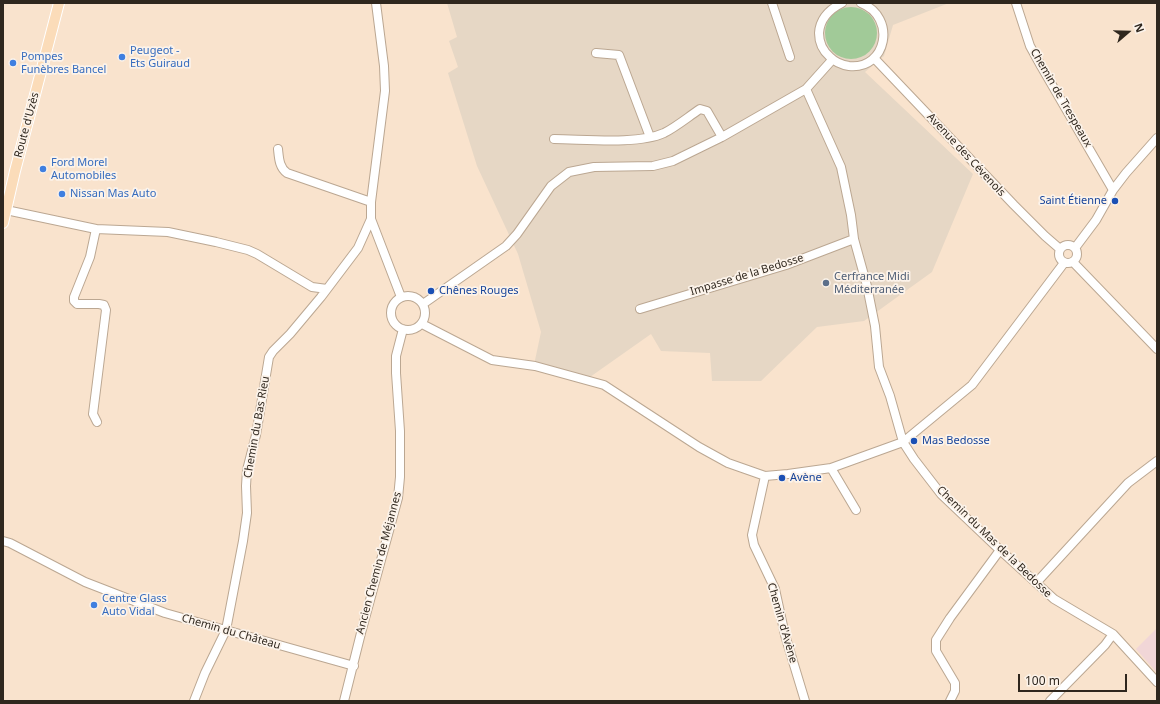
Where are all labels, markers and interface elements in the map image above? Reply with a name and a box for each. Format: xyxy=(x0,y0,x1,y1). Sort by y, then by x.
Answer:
north arrow xyxy=(1108,12,1148,52)
text: N xyxy=(1131,21,1148,34)
place label: Peugeot - Ets Guiraud xyxy=(130,44,190,70)
street label: Chemin de Trespeaux xyxy=(1027,46,1095,150)
place label: Pompes Funèbres Bancel xyxy=(21,50,106,76)
marker: Peugeot - Ets Guiraud xyxy=(117,52,127,62)
marker: Pompes Funèbres Bancel xyxy=(8,58,18,68)
street label: Route d'Uzès xyxy=(12,91,42,159)
street label: Avenue des Cévenols xyxy=(924,111,1008,199)
place label: Ford Morel Automobiles xyxy=(51,156,116,182)
marker: Ford Morel Automobiles xyxy=(38,164,48,174)
place label: Nissan Mas Auto xyxy=(70,187,156,201)
marker: Nissan Mas Auto xyxy=(57,189,67,199)
place label: Saint Étienne xyxy=(1039,194,1107,208)
marker: Saint Étienne xyxy=(1110,196,1120,206)
street label: Impasse de la Bedosse xyxy=(689,251,805,299)
place label: Cerfrance Midi Méditerranée xyxy=(834,270,910,296)
marker: Cerfrance Midi Méditerranée xyxy=(821,278,831,288)
place label: Chênes Rouges xyxy=(439,284,519,298)
marker: Chênes Rouges xyxy=(426,286,436,296)
street label: Chemin du Bas Rieu xyxy=(242,375,272,479)
place label: Mas Bedosse xyxy=(922,434,990,448)
marker: Mas Bedosse xyxy=(909,436,919,446)
place label: Avène xyxy=(790,471,822,485)
marker: Avène xyxy=(777,473,787,483)
street label: Chemin du Mas de la Bedosse xyxy=(934,484,1054,600)
street label: Ancien Chemin de Méjannes xyxy=(354,490,404,636)
street label: Chemin d'Avène xyxy=(764,581,800,665)
place label: Centre Glass Auto Vidal xyxy=(102,592,167,618)
marker: Centre Glass Auto Vidal xyxy=(89,600,99,610)
street label: Chemin du Château xyxy=(180,612,282,652)
scale bar xyxy=(1020,666,1129,692)
text: 100 m xyxy=(1025,672,1060,689)

